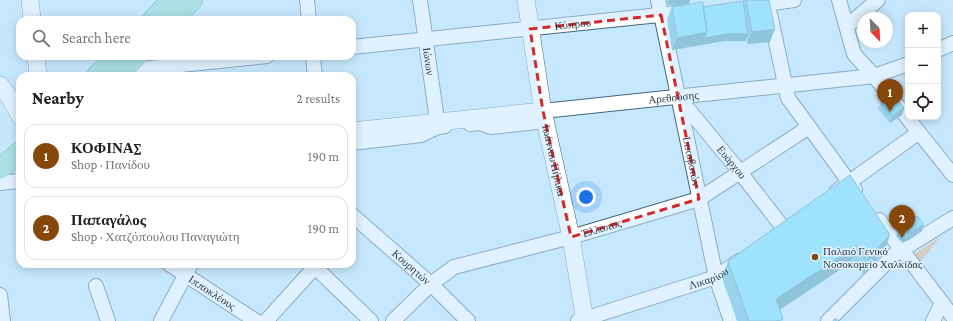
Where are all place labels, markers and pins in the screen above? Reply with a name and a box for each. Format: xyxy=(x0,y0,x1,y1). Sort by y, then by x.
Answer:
pin: 1 xyxy=(877,79,903,112)
pin: 2 xyxy=(889,205,915,238)
place label: Παλαιό Γενικό Νοσοκομείο Χαλκίδας xyxy=(823,245,923,271)
marker: Παλαιό Γενικό Νοσοκομείο Χαλκίδας xyxy=(810,252,820,262)

